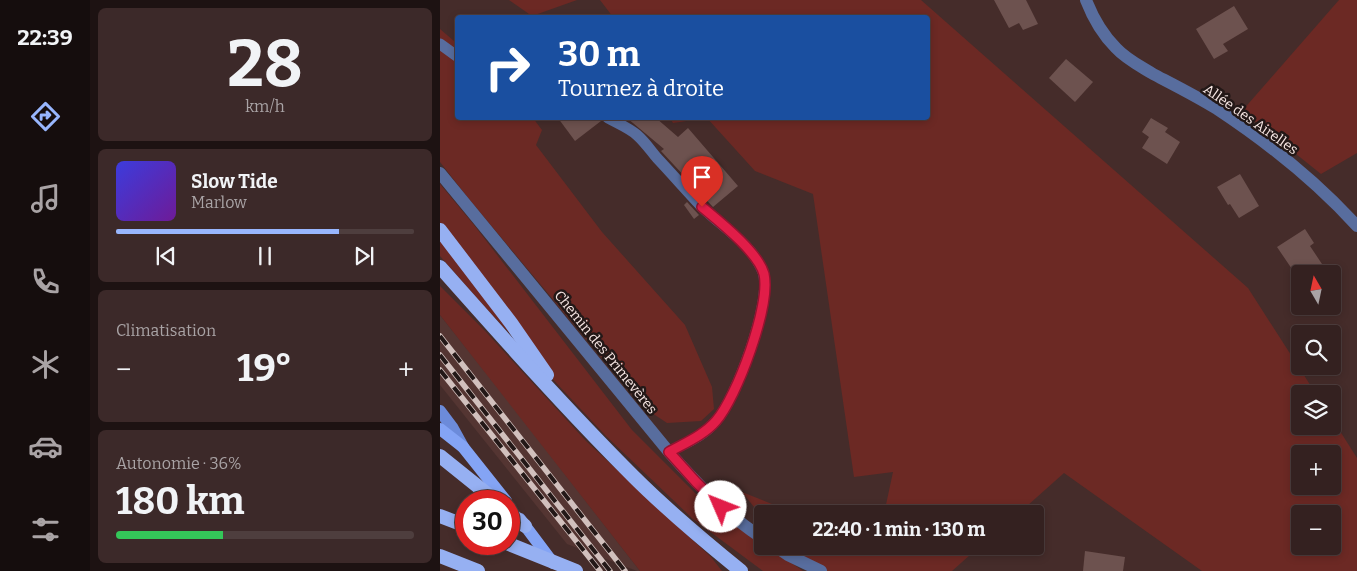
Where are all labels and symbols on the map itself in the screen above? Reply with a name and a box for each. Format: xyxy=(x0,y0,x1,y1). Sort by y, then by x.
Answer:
street label: Allée des Airelles xyxy=(1200,81,1301,158)
pin xyxy=(681,156,723,207)
north arrow xyxy=(1291,265,1341,315)
street label: Chemin des Primevères xyxy=(551,287,661,417)
position arrow xyxy=(694,480,746,532)
speed limit sign: 30 xyxy=(455,490,520,555)

